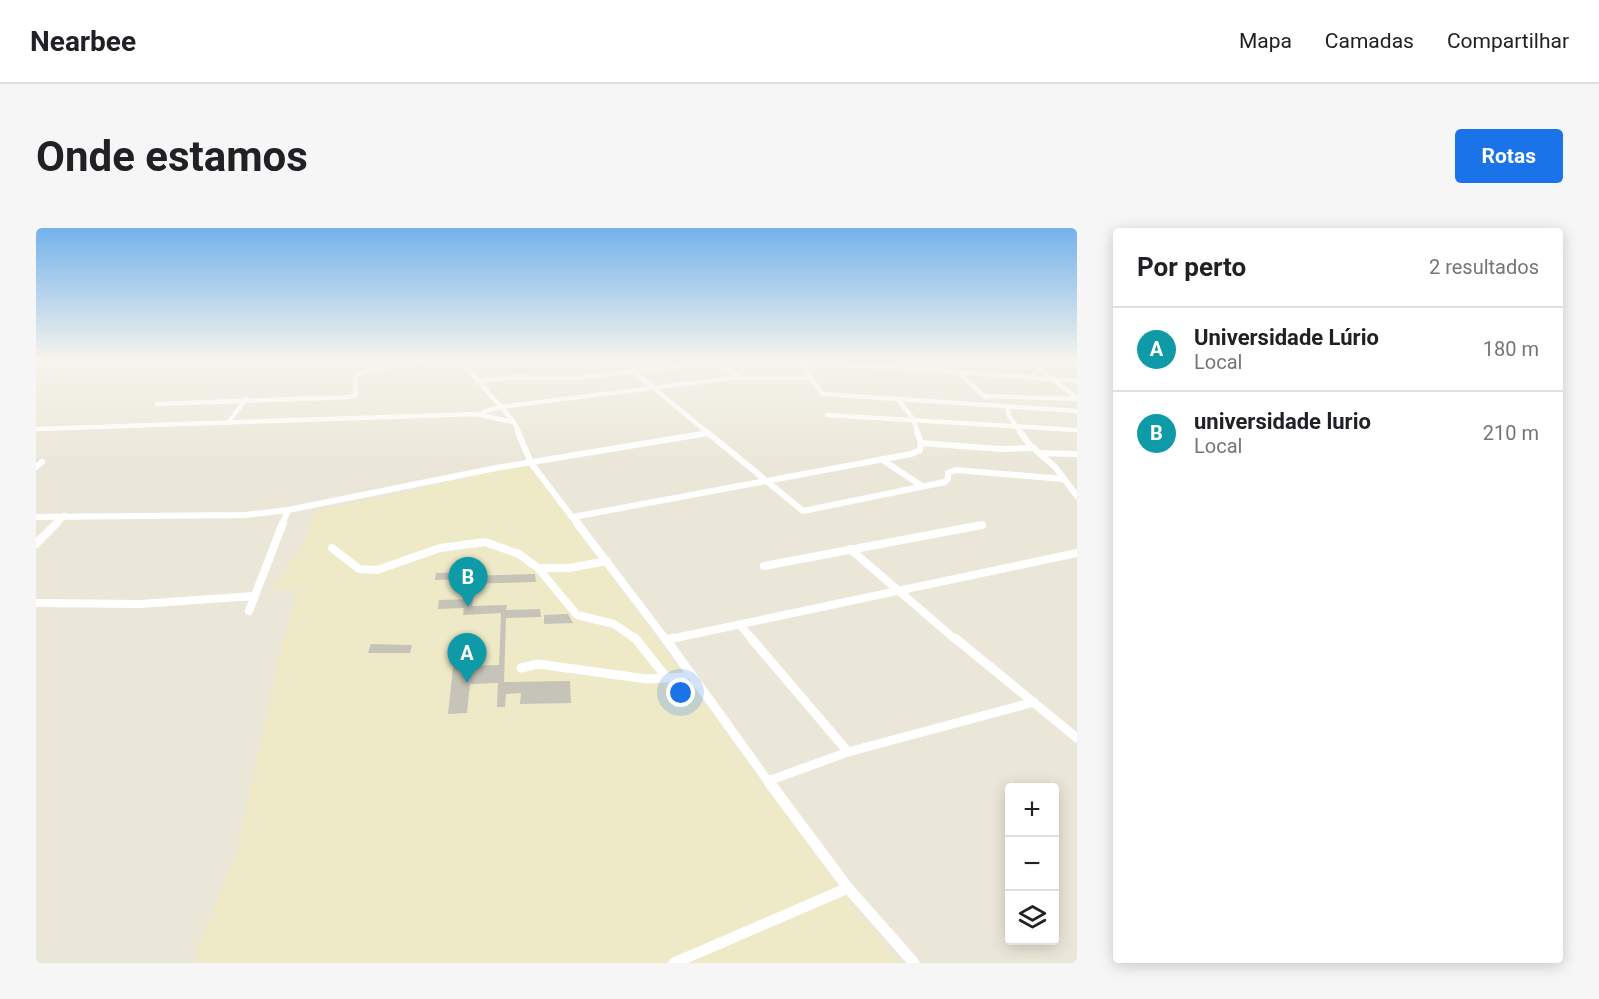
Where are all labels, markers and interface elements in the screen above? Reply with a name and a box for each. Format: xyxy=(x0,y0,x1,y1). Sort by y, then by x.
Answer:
text: Nearbee xyxy=(30,25,136,58)
text: Mapa xyxy=(1239,29,1292,53)
text: Camadas xyxy=(1325,29,1414,53)
text: Compartilhar xyxy=(1447,29,1569,53)
button: Rotas xyxy=(1455,129,1563,183)
text: Onde estamos xyxy=(36,132,308,181)
text: Por perto xyxy=(1137,252,1246,282)
text: 2 resultados xyxy=(1429,255,1539,279)
text: Universidade Lúrio xyxy=(1194,325,1379,350)
text: A xyxy=(1150,337,1163,361)
text: 180 m xyxy=(1483,337,1539,361)
text: Local xyxy=(1194,350,1242,374)
text: universidade lurio xyxy=(1194,409,1371,434)
text: B xyxy=(1150,421,1163,445)
text: 210 m xyxy=(1483,421,1539,445)
text: Local xyxy=(1194,434,1242,458)
pin: B xyxy=(448,558,488,607)
pin: A xyxy=(448,634,486,683)
your location xyxy=(666,678,695,707)
map controls xyxy=(1005,783,1059,945)
button: + xyxy=(1005,783,1059,837)
button: − xyxy=(1005,837,1059,891)
button: layers xyxy=(1005,891,1059,945)

